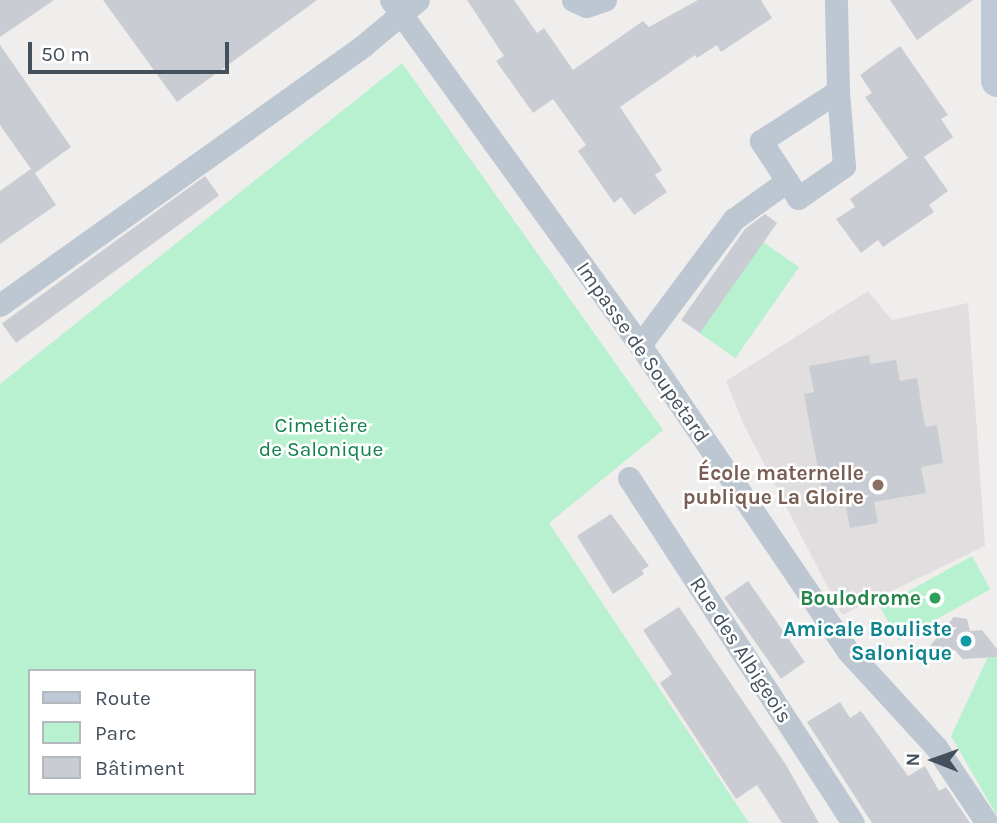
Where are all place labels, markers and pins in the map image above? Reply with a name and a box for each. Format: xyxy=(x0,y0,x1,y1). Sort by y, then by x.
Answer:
place label: École maternelle publique La Gloire xyxy=(683,460,864,510)
marker: École maternelle publique La Gloire xyxy=(870,477,886,493)
place label: Boulodrome xyxy=(800,585,921,611)
marker: Boulodrome xyxy=(927,590,943,606)
place label: Amicale Bouliste Salonique xyxy=(783,616,952,666)
marker: Amicale Bouliste Salonique xyxy=(958,633,974,649)

